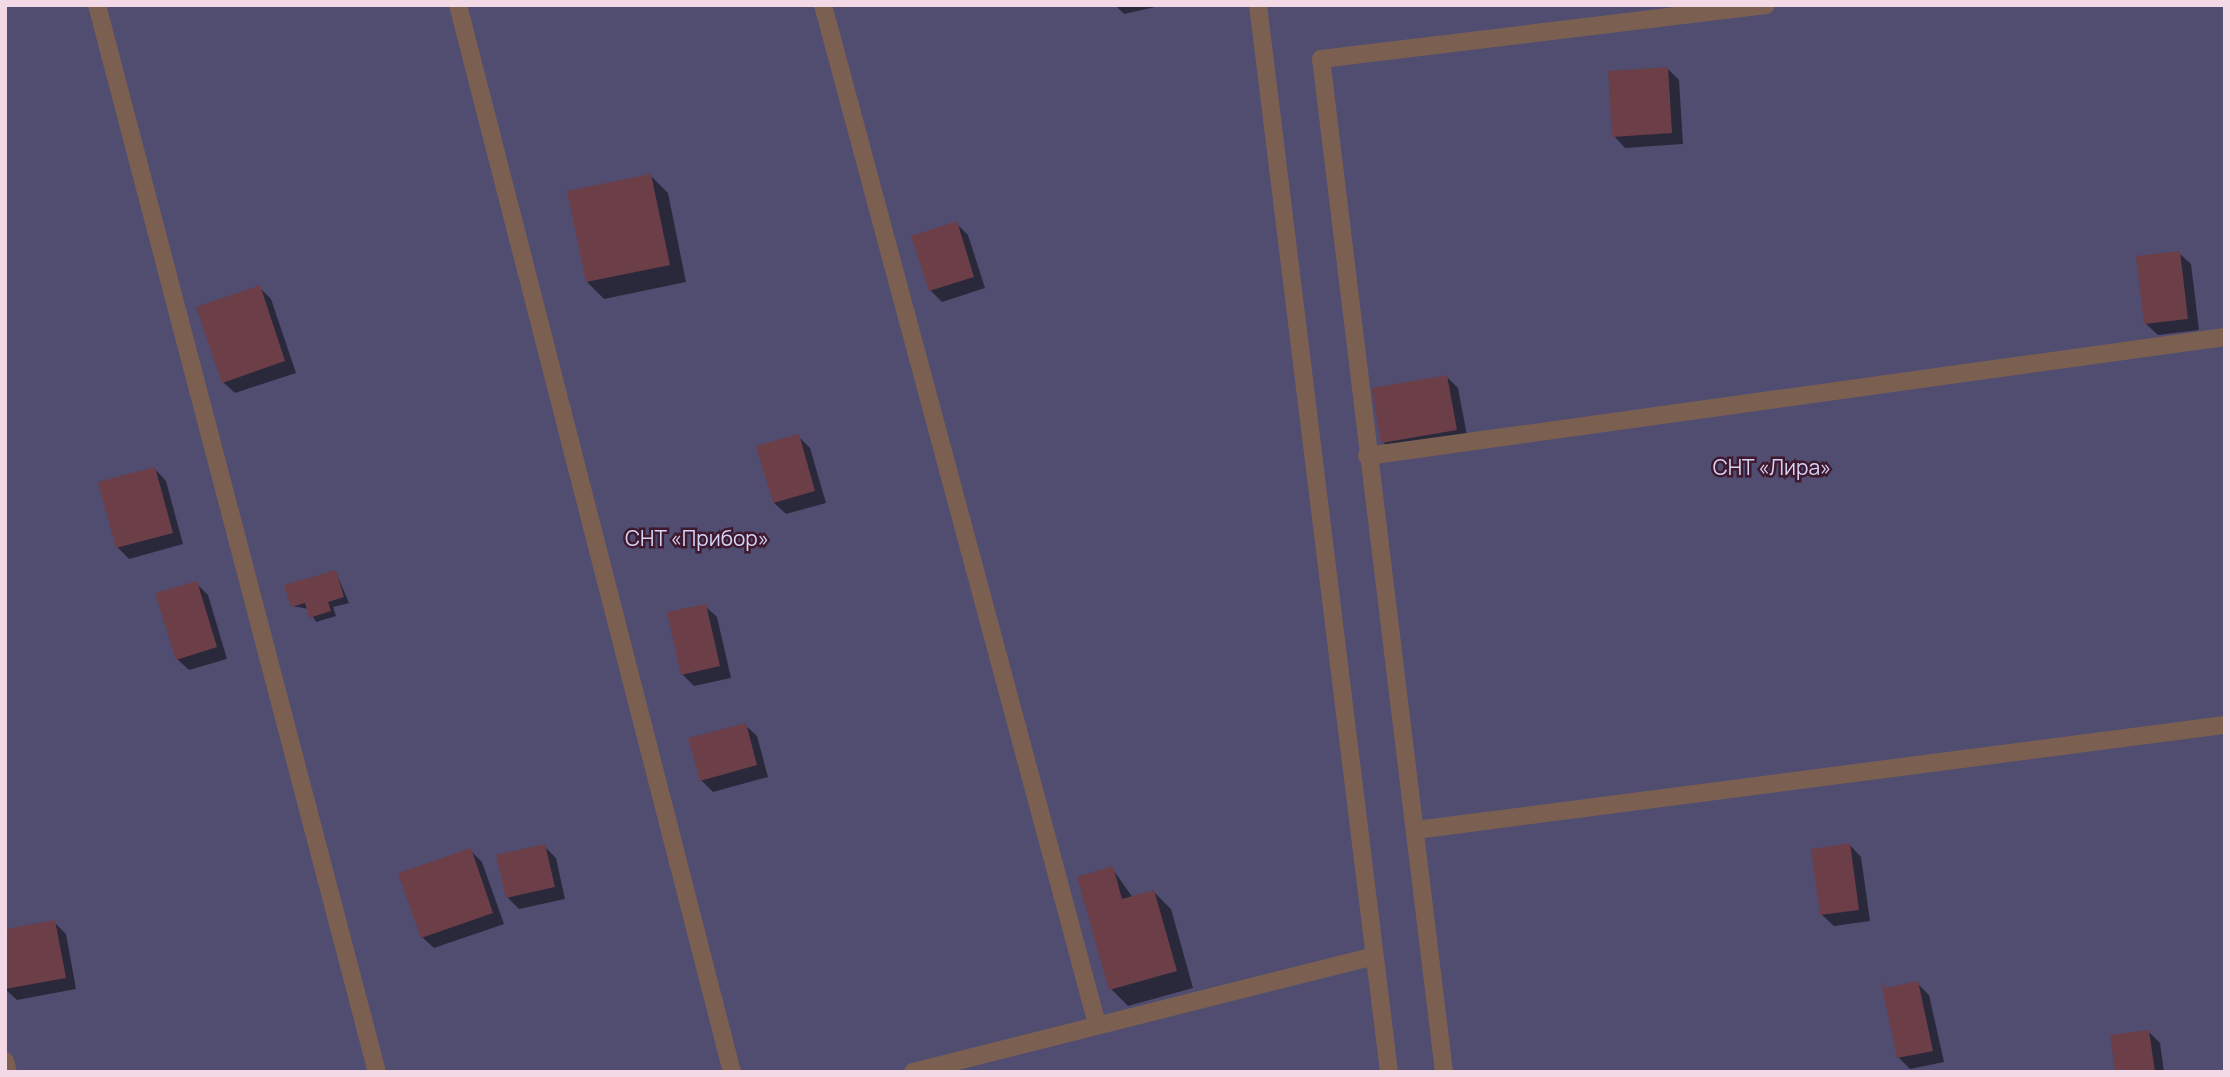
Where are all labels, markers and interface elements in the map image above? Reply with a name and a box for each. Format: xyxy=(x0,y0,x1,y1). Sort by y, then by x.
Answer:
park label: СНТ «Лира» xyxy=(1712,454,1832,480)
park label: СНТ «Прибор» xyxy=(625,525,769,551)

